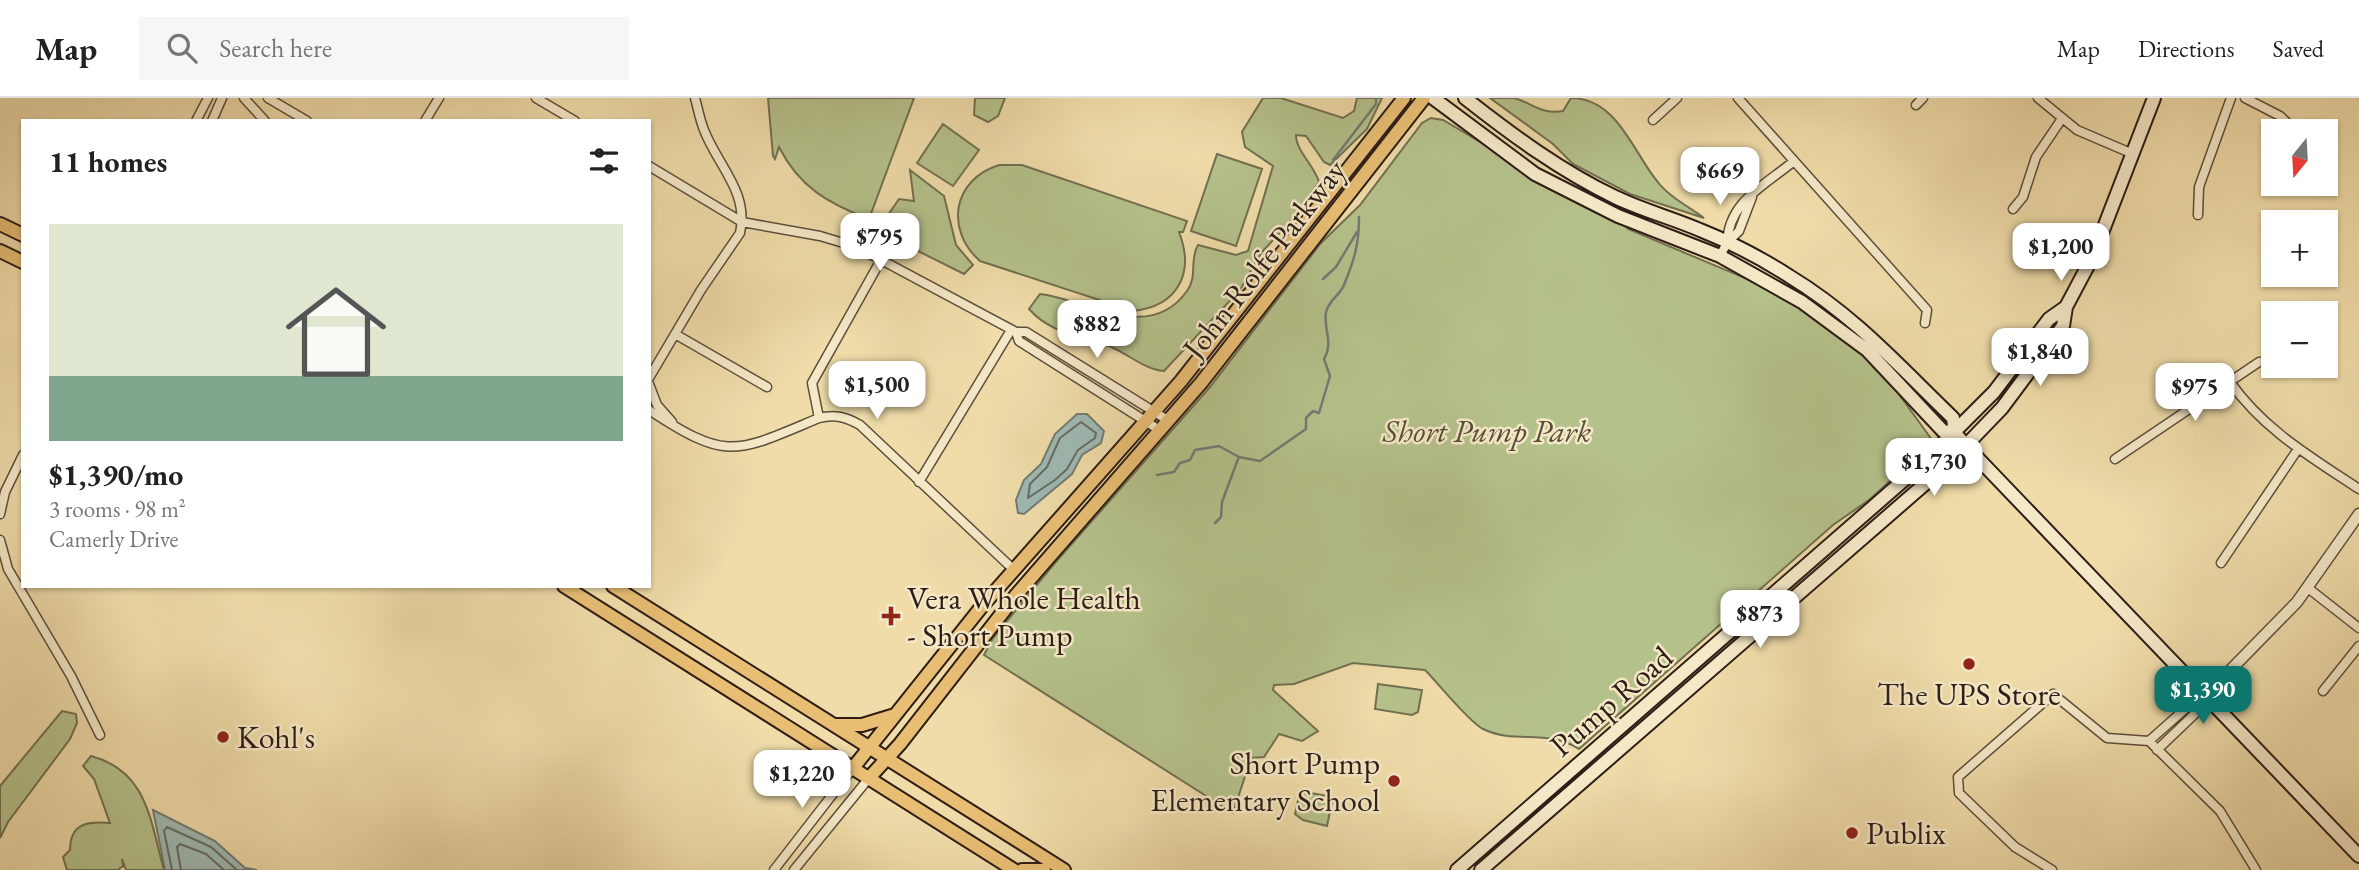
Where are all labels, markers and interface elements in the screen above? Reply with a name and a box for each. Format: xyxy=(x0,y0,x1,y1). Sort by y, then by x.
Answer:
search box xyxy=(139,17,629,80)
text: Map xyxy=(35,27,97,70)
icon: search xyxy=(163,29,201,67)
text: Search here xyxy=(219,31,332,65)
text: Map xyxy=(2057,33,2100,64)
text: Directions xyxy=(2138,33,2235,64)
text: Saved xyxy=(2273,33,2324,64)
north arrow xyxy=(2261,119,2338,196)
map controls xyxy=(2261,119,2338,378)
text: 11 homes xyxy=(49,142,167,181)
icon: filters xyxy=(585,142,623,180)
pin: $669 xyxy=(1679,148,1761,207)
street label: John Rolfe Parkway xyxy=(1171,150,1356,370)
text: $669 xyxy=(1696,155,1744,185)
button: + xyxy=(2261,210,2338,287)
pin: $795 xyxy=(839,214,921,273)
text: $795 xyxy=(856,221,904,251)
pin: $1,200 xyxy=(2004,223,2118,283)
text: $1,200 xyxy=(2029,231,2093,261)
icon: home xyxy=(273,269,399,395)
pin: $882 xyxy=(1056,300,1138,360)
button: − xyxy=(2261,301,2338,378)
text: $882 xyxy=(1073,308,1121,338)
pin: $1,840 xyxy=(1983,328,2097,388)
text: $1,840 xyxy=(2008,336,2072,366)
pin: $1,500 xyxy=(820,362,934,421)
pin: $975 xyxy=(2154,364,2236,423)
text: $1,500 xyxy=(845,369,909,399)
text: $975 xyxy=(2171,371,2219,401)
park label: Short Pump Park xyxy=(1382,410,1592,452)
pin: $1,730 xyxy=(1877,438,1991,498)
text: $1,730 xyxy=(1902,446,1966,476)
text: $1,390/mo xyxy=(49,455,183,494)
text: 3 rooms · 98 m² xyxy=(49,494,186,524)
text: Camerly Drive xyxy=(49,524,178,554)
place label: Vera Whole Health - Short Pump xyxy=(907,577,1141,656)
pin: $873 xyxy=(1719,590,1801,650)
text: $873 xyxy=(1736,598,1784,628)
marker: Vera Whole Health - Short Pump xyxy=(881,606,901,626)
street label: Pump Road xyxy=(1541,636,1682,766)
marker: The UPS Store xyxy=(1961,656,1977,672)
pin: $1,390 xyxy=(2146,666,2260,726)
place label: The UPS Store xyxy=(1877,673,2061,715)
text: $1,390 xyxy=(2171,674,2235,704)
place label: Kohl's xyxy=(237,716,315,758)
marker: Kohl's xyxy=(215,729,231,745)
place label: Short Pump Elementary School xyxy=(1150,742,1380,821)
pin: $1,220 xyxy=(745,750,859,810)
text: $1,220 xyxy=(770,758,834,788)
marker: Short Pump Elementary School xyxy=(1386,773,1402,789)
place label: Publix xyxy=(1866,812,1946,854)
marker: Publix xyxy=(1844,825,1860,841)

